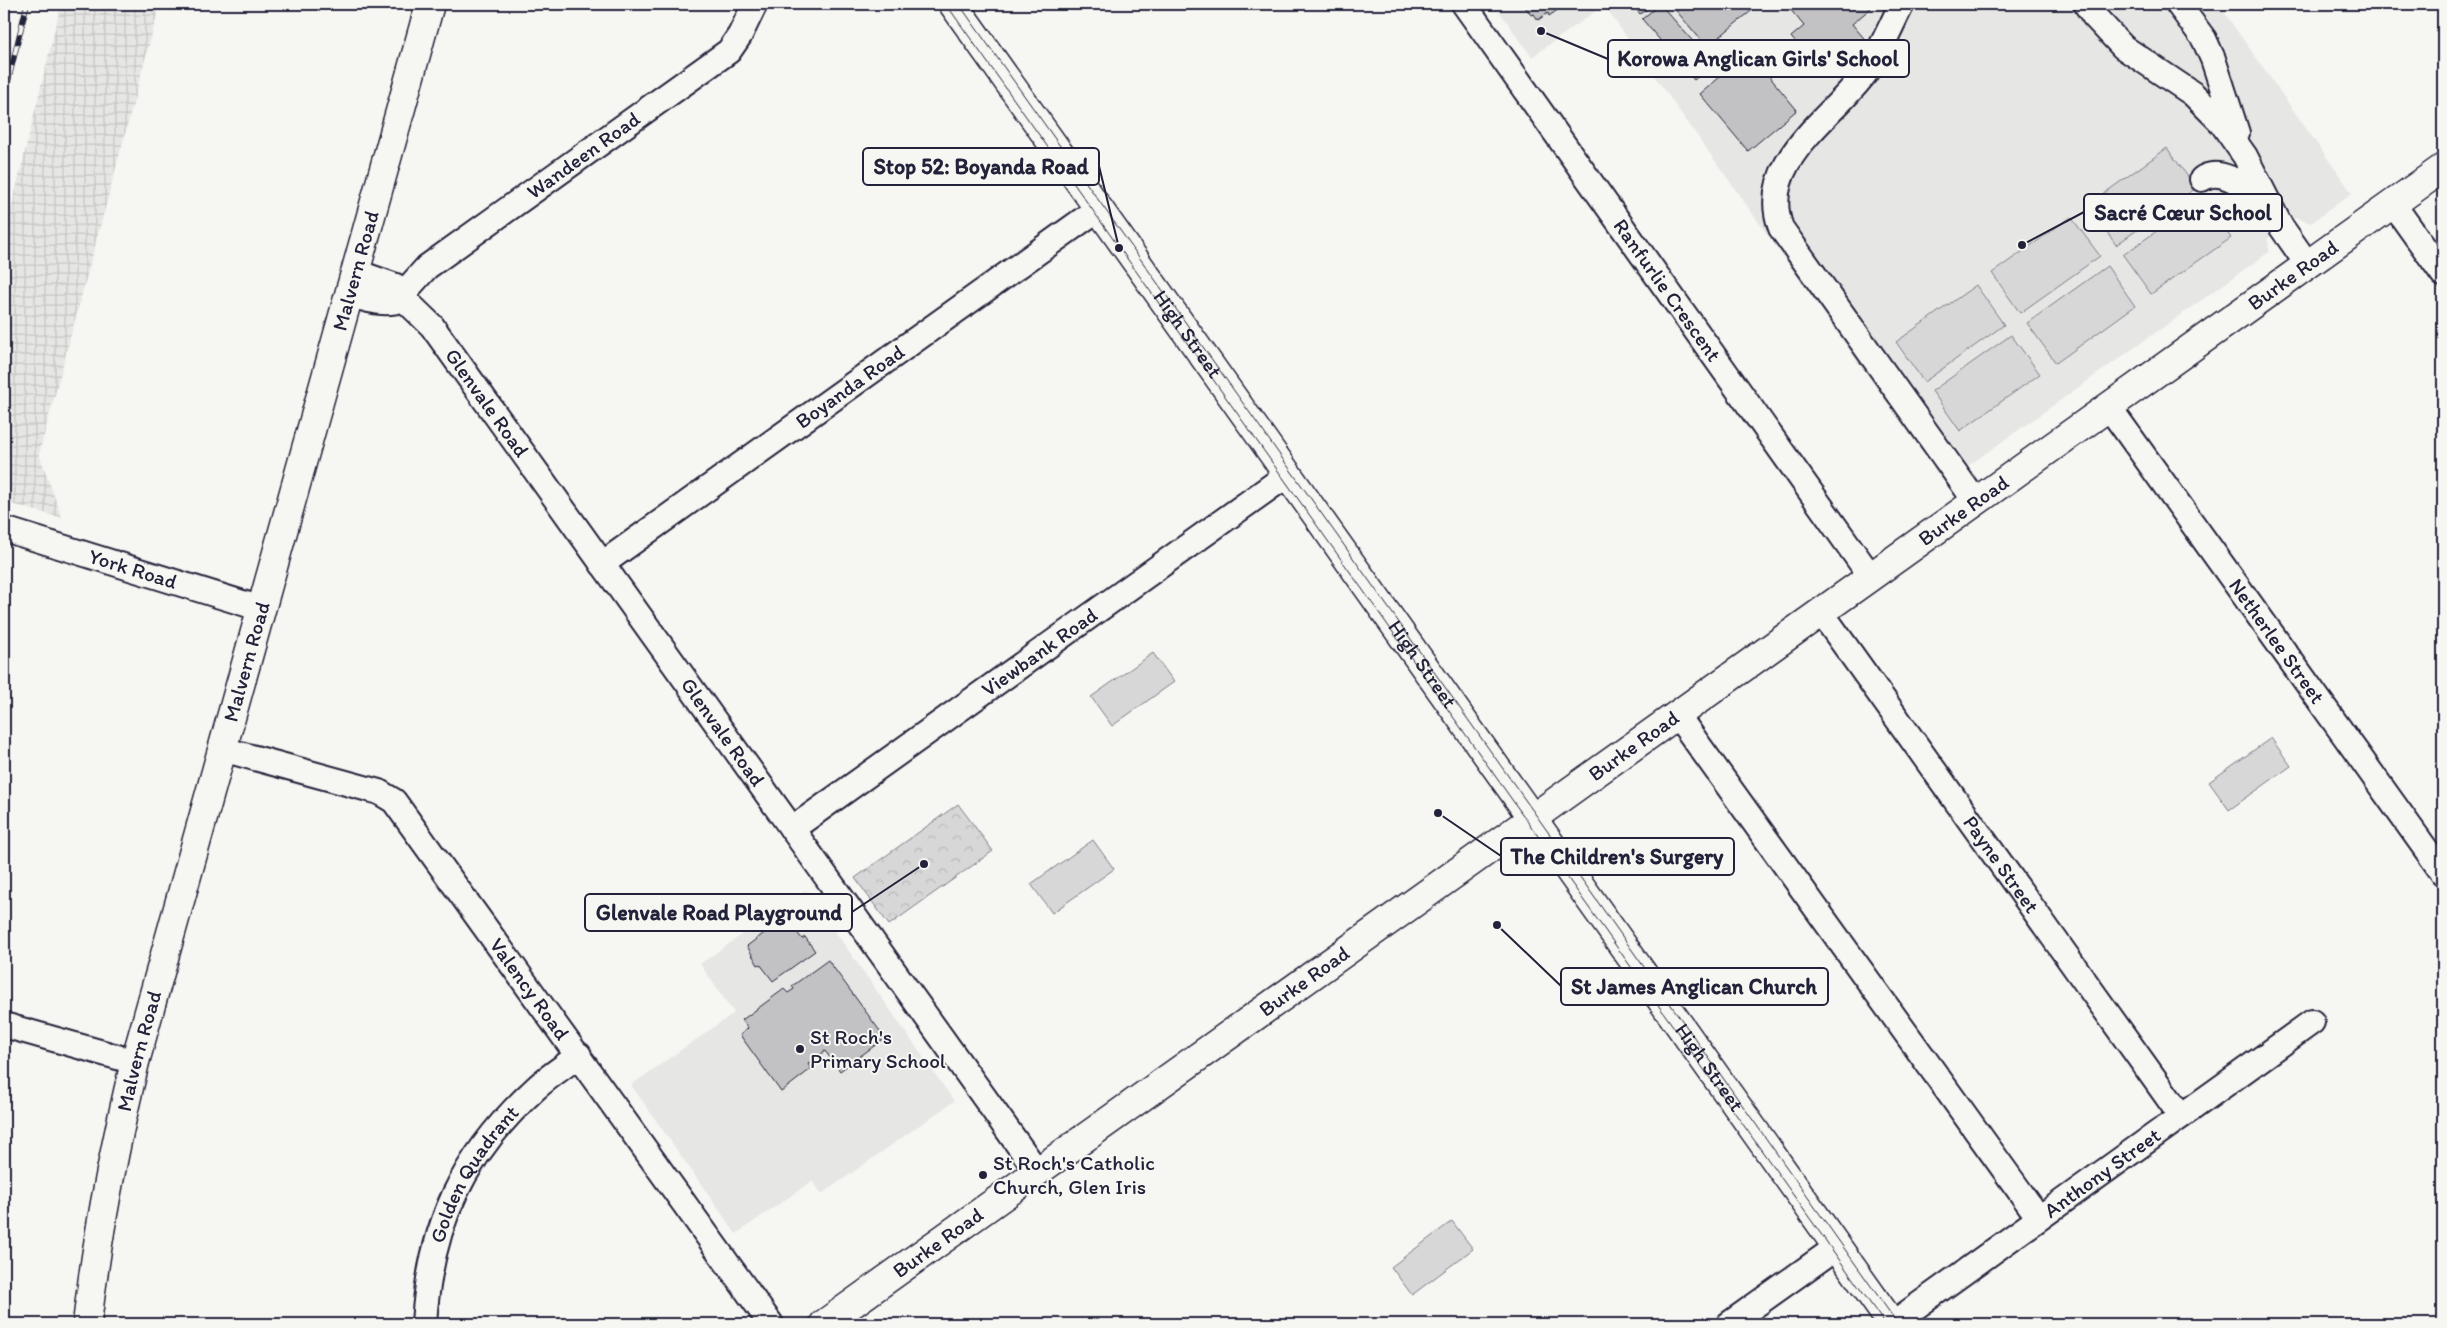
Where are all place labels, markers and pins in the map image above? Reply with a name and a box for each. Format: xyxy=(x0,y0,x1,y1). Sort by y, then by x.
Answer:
callout: Korowa Anglican Girls' School xyxy=(1608,40,1909,77)
callout: Stop 52: Boyanda Road xyxy=(863,148,1099,185)
callout: Sacré Cœur School xyxy=(2084,194,2282,231)
callout: The Children's Surgery xyxy=(1501,838,1734,875)
callout: Glenvale Road Playground xyxy=(585,894,852,931)
callout: St James Anglican Church xyxy=(1561,968,1828,1005)
place label: St Roch's Primary School xyxy=(810,1024,946,1073)
marker: St Roch's Primary School xyxy=(794,1043,806,1055)
place label: St Roch's Catholic Church, Glen Iris xyxy=(993,1150,1155,1199)
marker: St Roch's Catholic Church, Glen Iris xyxy=(977,1169,989,1181)

